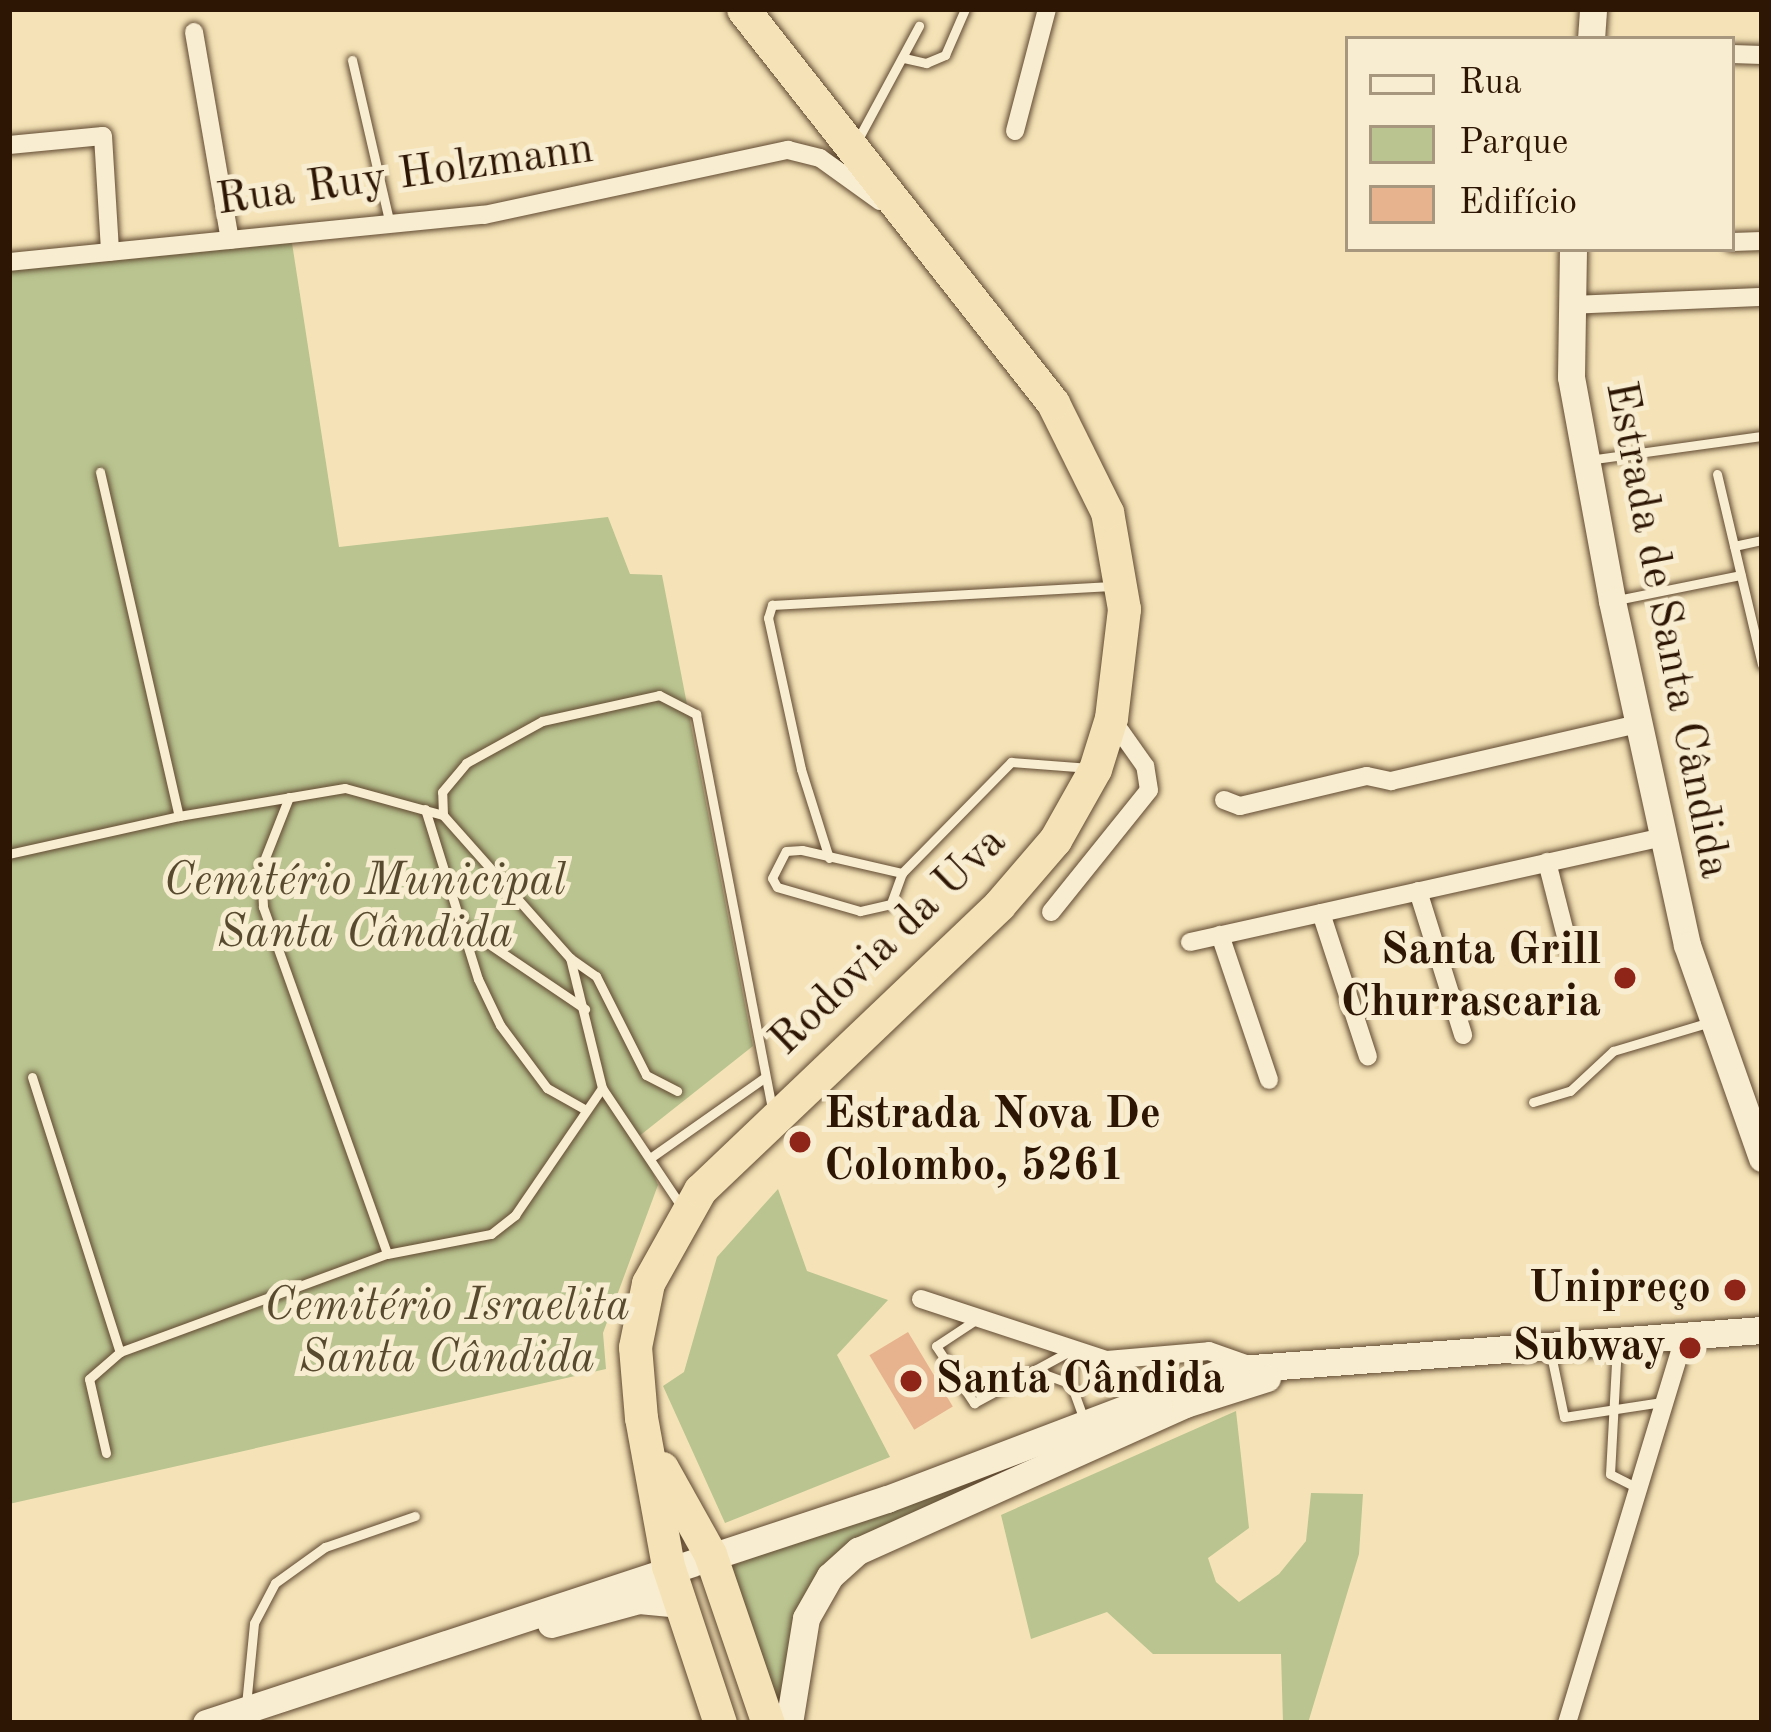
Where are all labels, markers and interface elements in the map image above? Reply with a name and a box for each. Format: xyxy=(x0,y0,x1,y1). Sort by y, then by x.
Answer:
legend xyxy=(1345,36,1735,252)
text: Rua xyxy=(1459,66,1522,102)
street label: Rua Ruy Holzmann xyxy=(213,123,597,229)
text: Parque xyxy=(1459,126,1568,162)
text: Edifício xyxy=(1459,186,1577,222)
street label: Estrada de Santa Cândida xyxy=(1591,377,1741,883)
street label: Rodovia da Uva xyxy=(760,816,1018,1068)
park label: Cemitério Municipal Santa Cândida xyxy=(164,856,566,962)
place label: Santa Grill Churrascaria xyxy=(1340,925,1601,1031)
marker: Santa Grill Churrascaria xyxy=(1612,965,1638,991)
place label: Estrada Nova De Colombo, 5261 xyxy=(824,1089,1161,1195)
marker: Estrada Nova De Colombo, 5261 xyxy=(787,1129,813,1155)
place label: Unipreço xyxy=(1528,1263,1711,1317)
marker: Unipreço xyxy=(1722,1277,1748,1303)
park label: Cemitério Israelita Santa Cândida xyxy=(264,1281,630,1387)
place label: Subway xyxy=(1512,1321,1666,1375)
marker: Subway xyxy=(1677,1335,1703,1361)
place label: Santa Cândida xyxy=(935,1354,1225,1408)
marker: Santa Cândida xyxy=(898,1368,924,1394)

